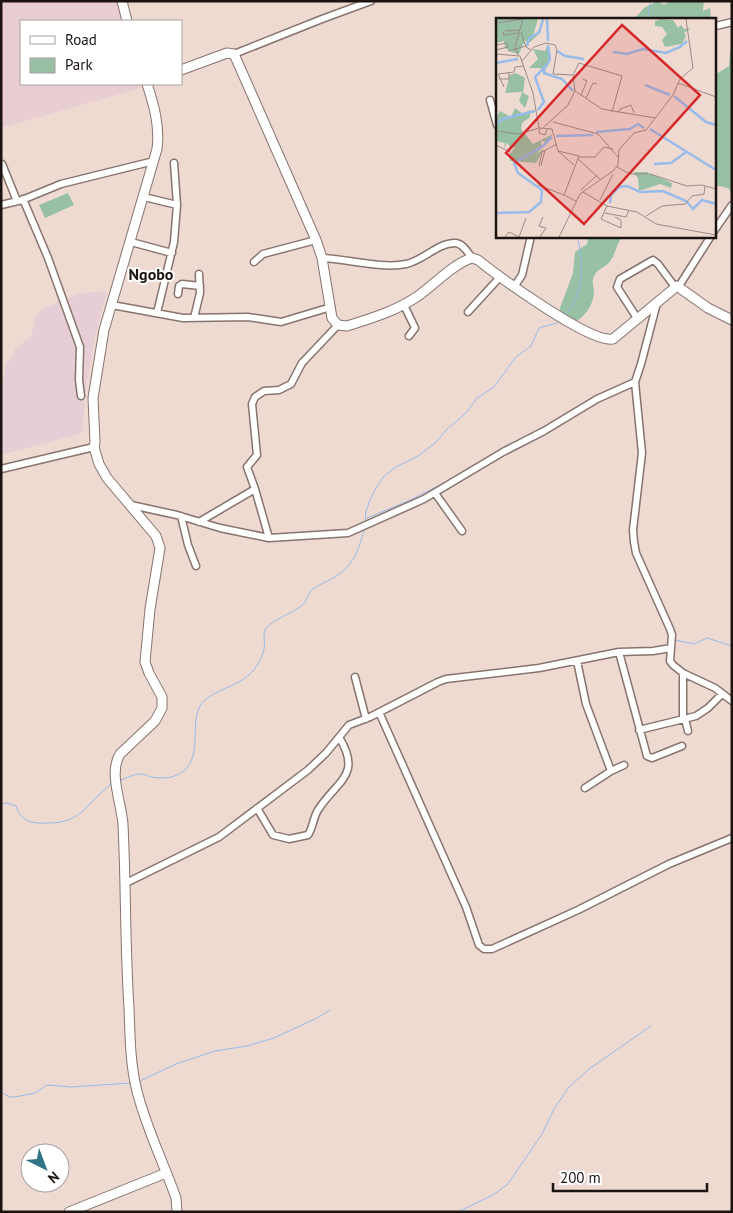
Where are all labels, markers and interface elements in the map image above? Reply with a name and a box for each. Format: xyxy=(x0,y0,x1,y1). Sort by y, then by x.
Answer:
inset map xyxy=(496,18,716,238)
legend xyxy=(20,20,182,85)
text: Road xyxy=(65,30,97,49)
text: Park xyxy=(65,55,93,74)
district label: Ngobo xyxy=(129,264,174,284)
north arrow xyxy=(20,1143,70,1193)
scale bar xyxy=(553,1160,707,1192)
text: N xyxy=(44,1168,63,1187)
text: 200 m xyxy=(560,1168,601,1187)

